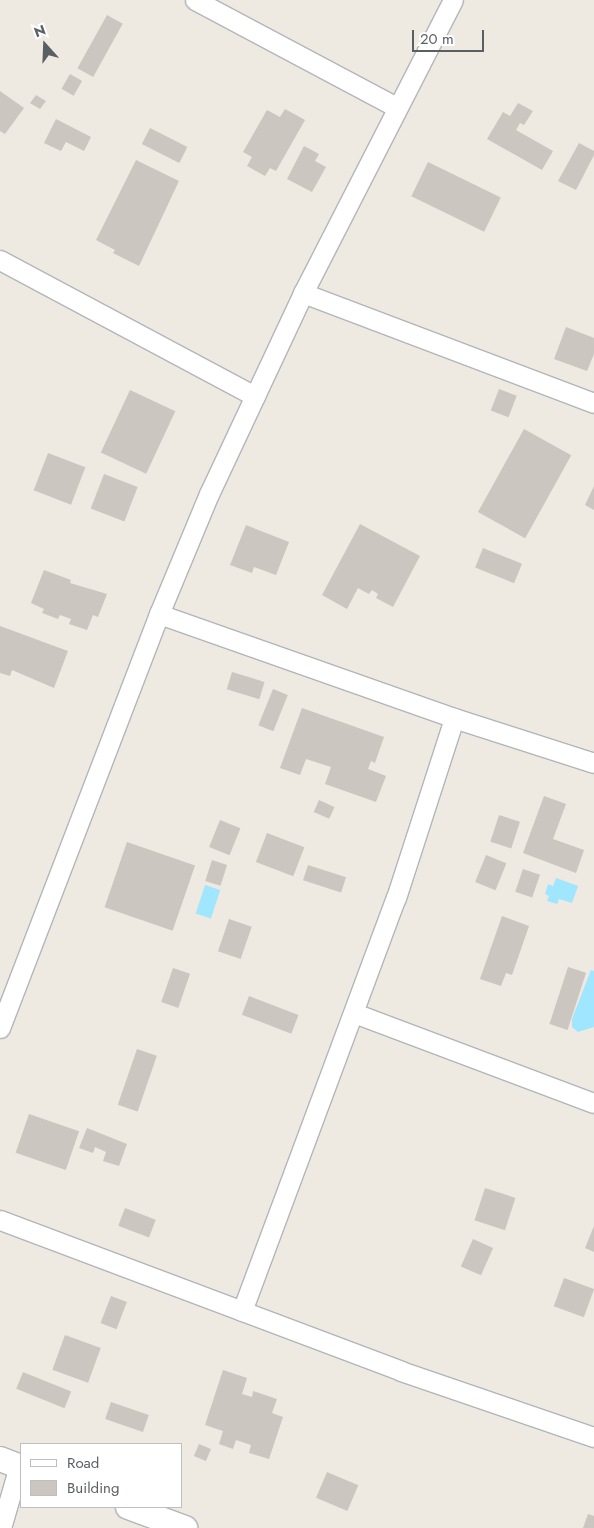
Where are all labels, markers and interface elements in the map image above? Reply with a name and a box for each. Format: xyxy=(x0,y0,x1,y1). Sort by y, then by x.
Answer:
north arrow xyxy=(20,20,70,70)
text: N xyxy=(31,20,49,42)
scale bar xyxy=(414,20,486,52)
text: 20 m xyxy=(420,28,454,50)
legend xyxy=(20,1443,182,1508)
text: Road xyxy=(67,1452,99,1474)
text: Building xyxy=(67,1477,119,1499)

